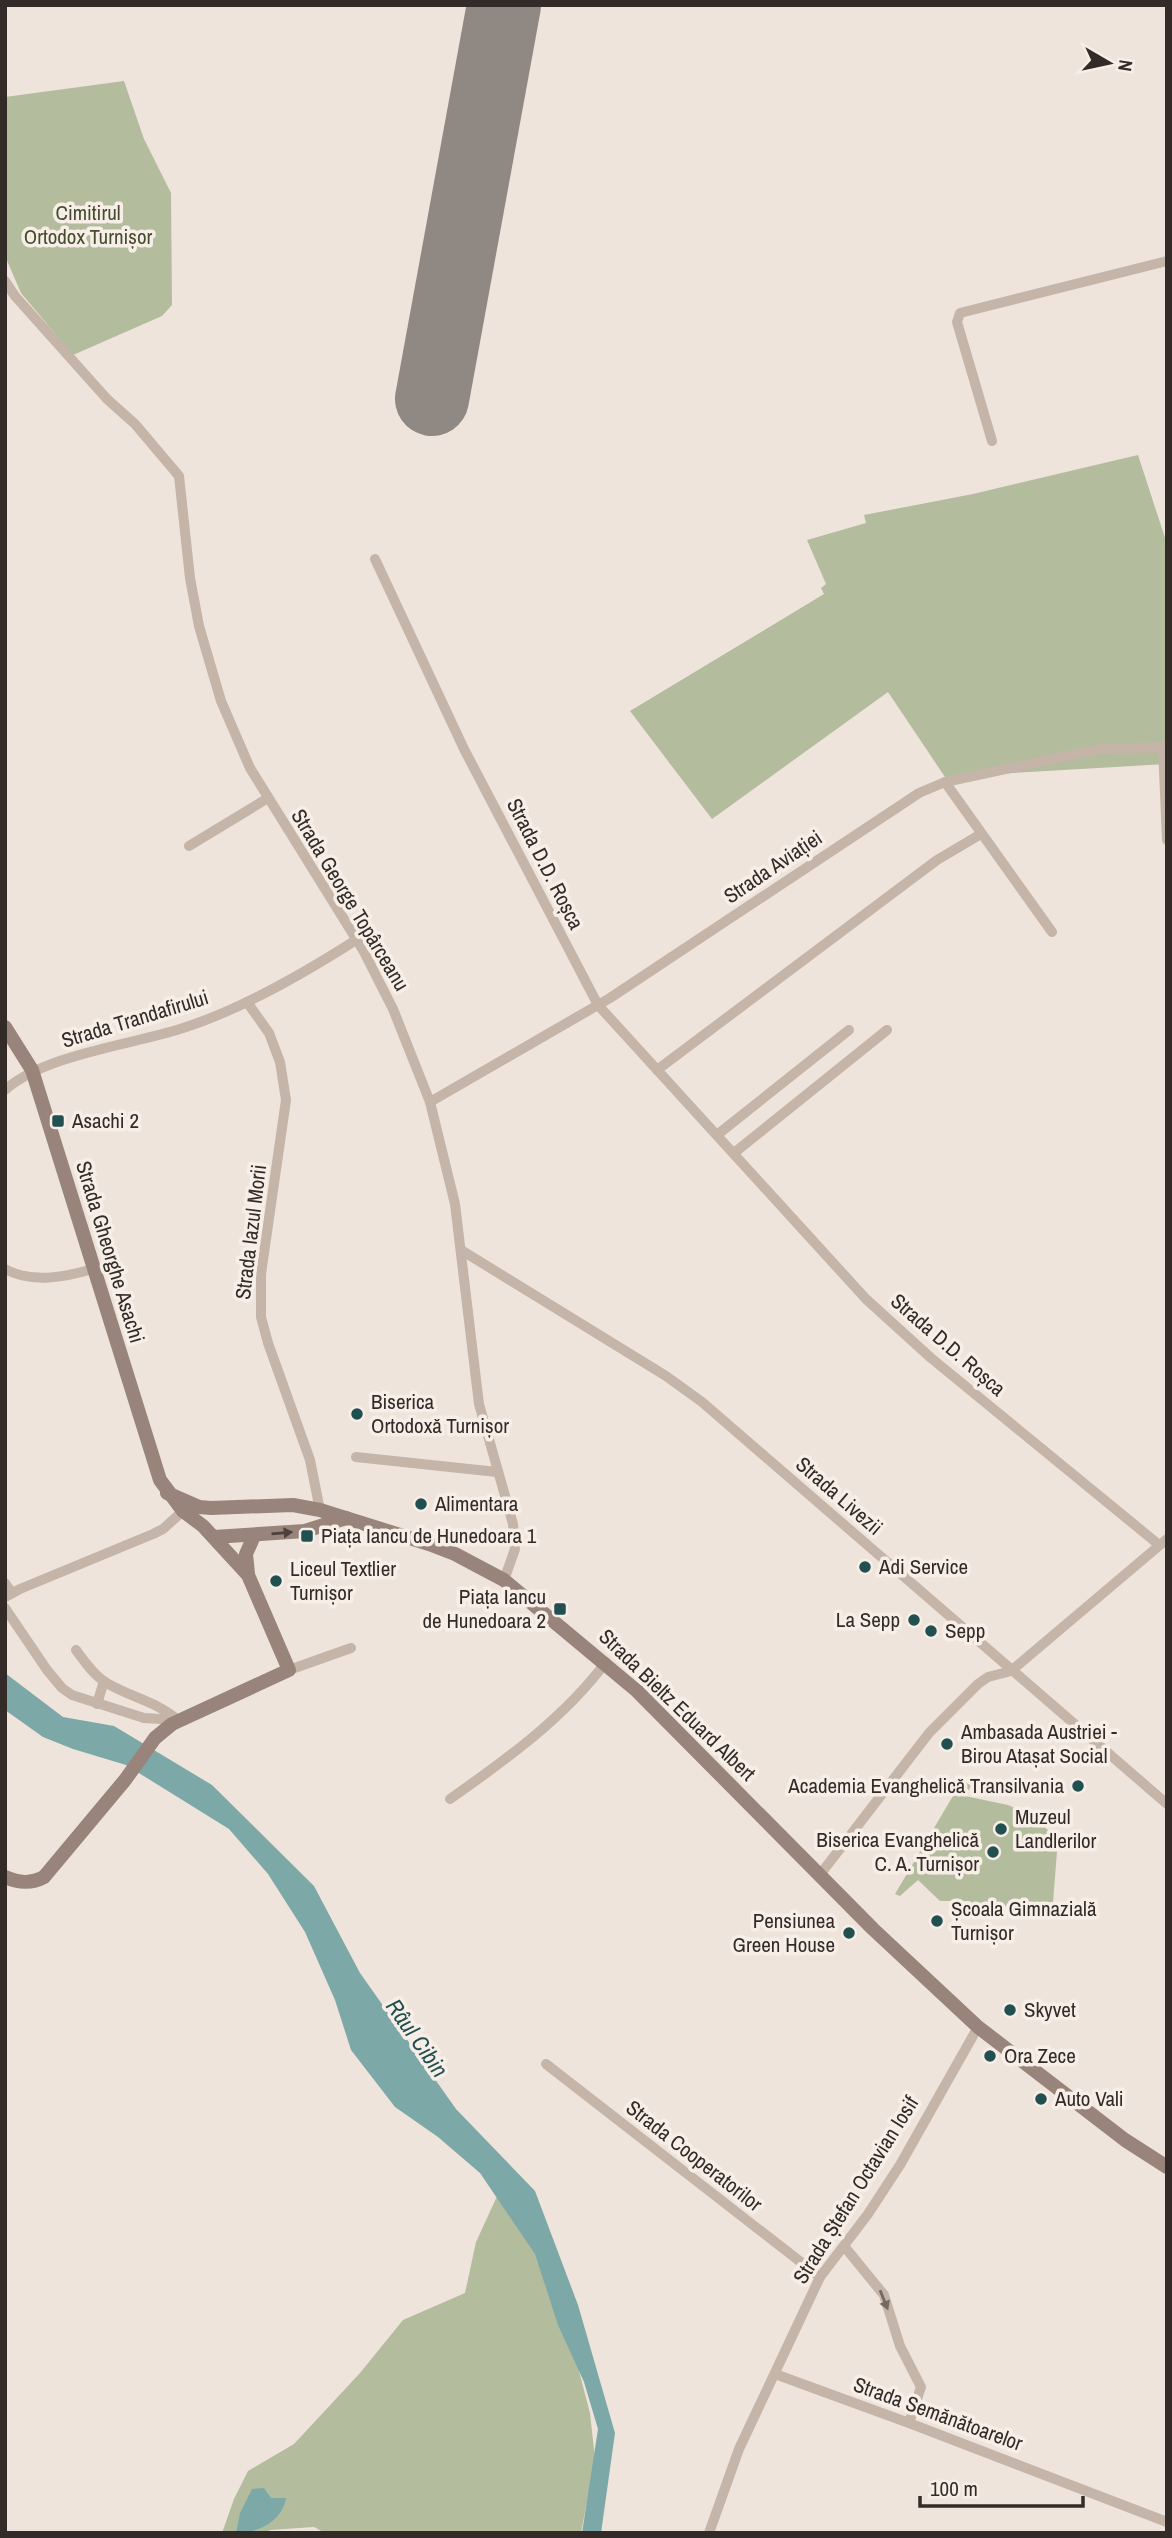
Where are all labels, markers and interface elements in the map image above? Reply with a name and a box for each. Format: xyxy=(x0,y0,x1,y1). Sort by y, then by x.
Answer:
north arrow xyxy=(1074,28,1144,98)
text: N xyxy=(1112,58,1140,73)
park label: Cimitirul Ortodox Turnișor xyxy=(24,198,152,251)
street label: Strada D.D. Roșca xyxy=(500,793,591,935)
street label: Strada George Topârceanu xyxy=(285,803,416,996)
street label: Strada Aviației xyxy=(718,823,828,910)
street label: Strada Trandafirului xyxy=(58,982,212,1055)
place label: Asachi 2 xyxy=(71,1106,139,1135)
marker: Asachi 2 xyxy=(50,1113,66,1129)
street label: Strada Gheorghe Asachi xyxy=(69,1157,152,1346)
street label: Strada Iazul Morii xyxy=(228,1163,273,1301)
street label: Strada D.D. Roșca xyxy=(885,1287,1012,1403)
place label: Biserica Ortodoxă Turnișor xyxy=(371,1387,509,1440)
marker: Biserica Ortodoxă Turnișor xyxy=(349,1406,365,1422)
street label: Strada Livezii xyxy=(790,1450,889,1541)
place label: Alimentara xyxy=(434,1489,519,1518)
marker: Alimentara xyxy=(413,1496,429,1512)
place label: Piața Iancu de Hunedoara 1 xyxy=(321,1521,537,1550)
one-way arrow xyxy=(271,1528,293,1539)
marker: Piața Iancu de Hunedoara 1 xyxy=(299,1528,315,1544)
place label: Adi Service xyxy=(878,1552,968,1581)
place label: Liceul Textlier Turnișor xyxy=(290,1554,396,1607)
marker: Adi Service xyxy=(857,1559,873,1575)
marker: Liceul Textlier Turnișor xyxy=(268,1573,284,1589)
place label: Piața Iancu de Hunedoara 2 xyxy=(422,1582,546,1635)
marker: Piața Iancu de Hunedoara 2 xyxy=(552,1601,568,1617)
place label: La Sepp xyxy=(836,1605,900,1634)
marker: La Sepp xyxy=(906,1612,922,1628)
place label: Sepp xyxy=(945,1616,985,1645)
street label: Strada Bieltz Eduard Albert xyxy=(593,1622,762,1787)
marker: Sepp xyxy=(923,1623,939,1639)
place label: Ambasada Austriei - Birou Atașat Social xyxy=(960,1717,1117,1770)
marker: Ambasada Austriei - Birou Atașat Social xyxy=(939,1736,955,1752)
place label: Academia Evanghelică Transilvania xyxy=(787,1771,1064,1800)
marker: Academia Evanghelică Transilvania xyxy=(1070,1778,1086,1794)
place label: Muzeul Landlerilor xyxy=(1015,1802,1097,1855)
marker: Muzeul Landlerilor xyxy=(993,1821,1009,1837)
place label: Biserica Evanghelică C. A. Turnișor xyxy=(816,1825,979,1878)
marker: Biserica Evanghelică C. A. Turnișor xyxy=(985,1844,1001,1860)
place label: Școala Gimnazială Turnișor xyxy=(951,1894,1097,1947)
place label: Pensiunea Green House xyxy=(733,1906,835,1959)
marker: Școala Gimnazială Turnișor xyxy=(929,1913,945,1929)
marker: Pensiunea Green House xyxy=(841,1925,857,1941)
water label: Râul Cibin xyxy=(379,1992,456,2083)
place label: Skyvet xyxy=(1024,1995,1076,2024)
marker: Skyvet xyxy=(1002,2002,1018,2018)
place label: Ora Zece xyxy=(1004,2041,1076,2070)
marker: Ora Zece xyxy=(982,2048,998,2064)
place label: Auto Vali xyxy=(1054,2084,1124,2113)
street label: Strada Ștefan Octavian Iosif xyxy=(786,2090,925,2289)
marker: Auto Vali xyxy=(1033,2091,1049,2107)
street label: Strada Cooperatorilor xyxy=(620,2093,769,2218)
one-way arrow xyxy=(878,2290,889,2311)
street label: Strada Semănătoarelor xyxy=(850,2369,1027,2458)
scale bar xyxy=(920,2464,1083,2508)
text: 100 m xyxy=(930,2474,978,2503)

